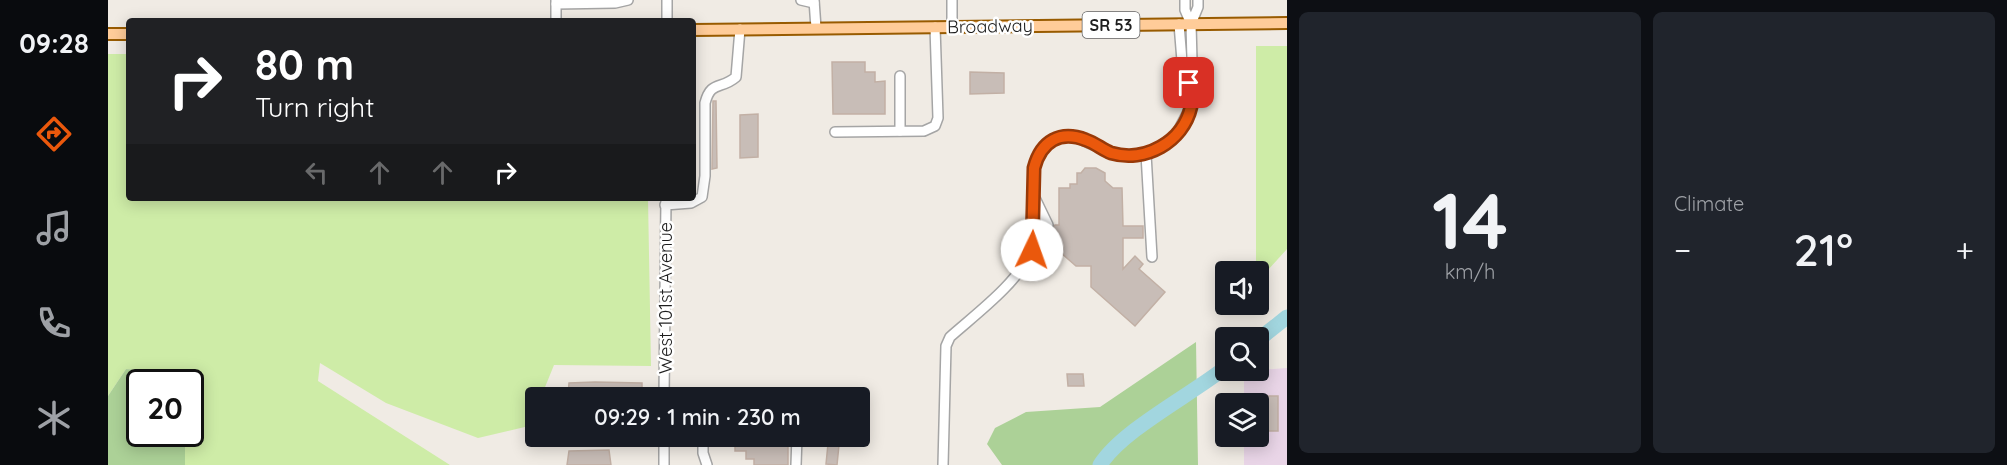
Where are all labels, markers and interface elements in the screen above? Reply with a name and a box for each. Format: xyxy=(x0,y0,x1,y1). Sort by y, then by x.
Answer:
road number: SR 53 xyxy=(1082,12,1140,38)
street label: Broadway xyxy=(947,14,1033,38)
text: 09:28 xyxy=(19,26,89,60)
text: 80 m xyxy=(255,38,354,91)
icon: right xyxy=(156,42,234,120)
pin xyxy=(1163,57,1214,108)
icon: arrive xyxy=(1172,66,1205,99)
text: Turn right xyxy=(255,90,374,124)
icon: directions xyxy=(33,113,75,155)
icon: left xyxy=(300,156,333,189)
icon: ahead xyxy=(363,156,396,189)
icon: ahead xyxy=(426,156,459,189)
icon: right xyxy=(489,156,522,189)
text: 14 xyxy=(1432,171,1508,269)
text: Climate xyxy=(1674,191,1744,216)
icon: music xyxy=(33,207,75,249)
position arrow xyxy=(1000,218,1064,282)
text: 21° xyxy=(1794,221,1853,277)
street label: West 101st Avenue xyxy=(654,222,677,374)
text: − xyxy=(1674,229,1691,270)
text: + xyxy=(1955,229,1974,270)
text: km/h xyxy=(1445,259,1495,284)
map controls xyxy=(1215,261,1269,447)
button: sound xyxy=(1215,261,1269,315)
icon: phone xyxy=(33,302,75,344)
button: search xyxy=(1215,327,1269,381)
speed limit sign: 20 xyxy=(126,369,204,447)
button: layers xyxy=(1215,393,1269,447)
icon: climate xyxy=(33,397,75,439)
text: 09:29 · 1 min · 230 m xyxy=(594,403,801,431)

